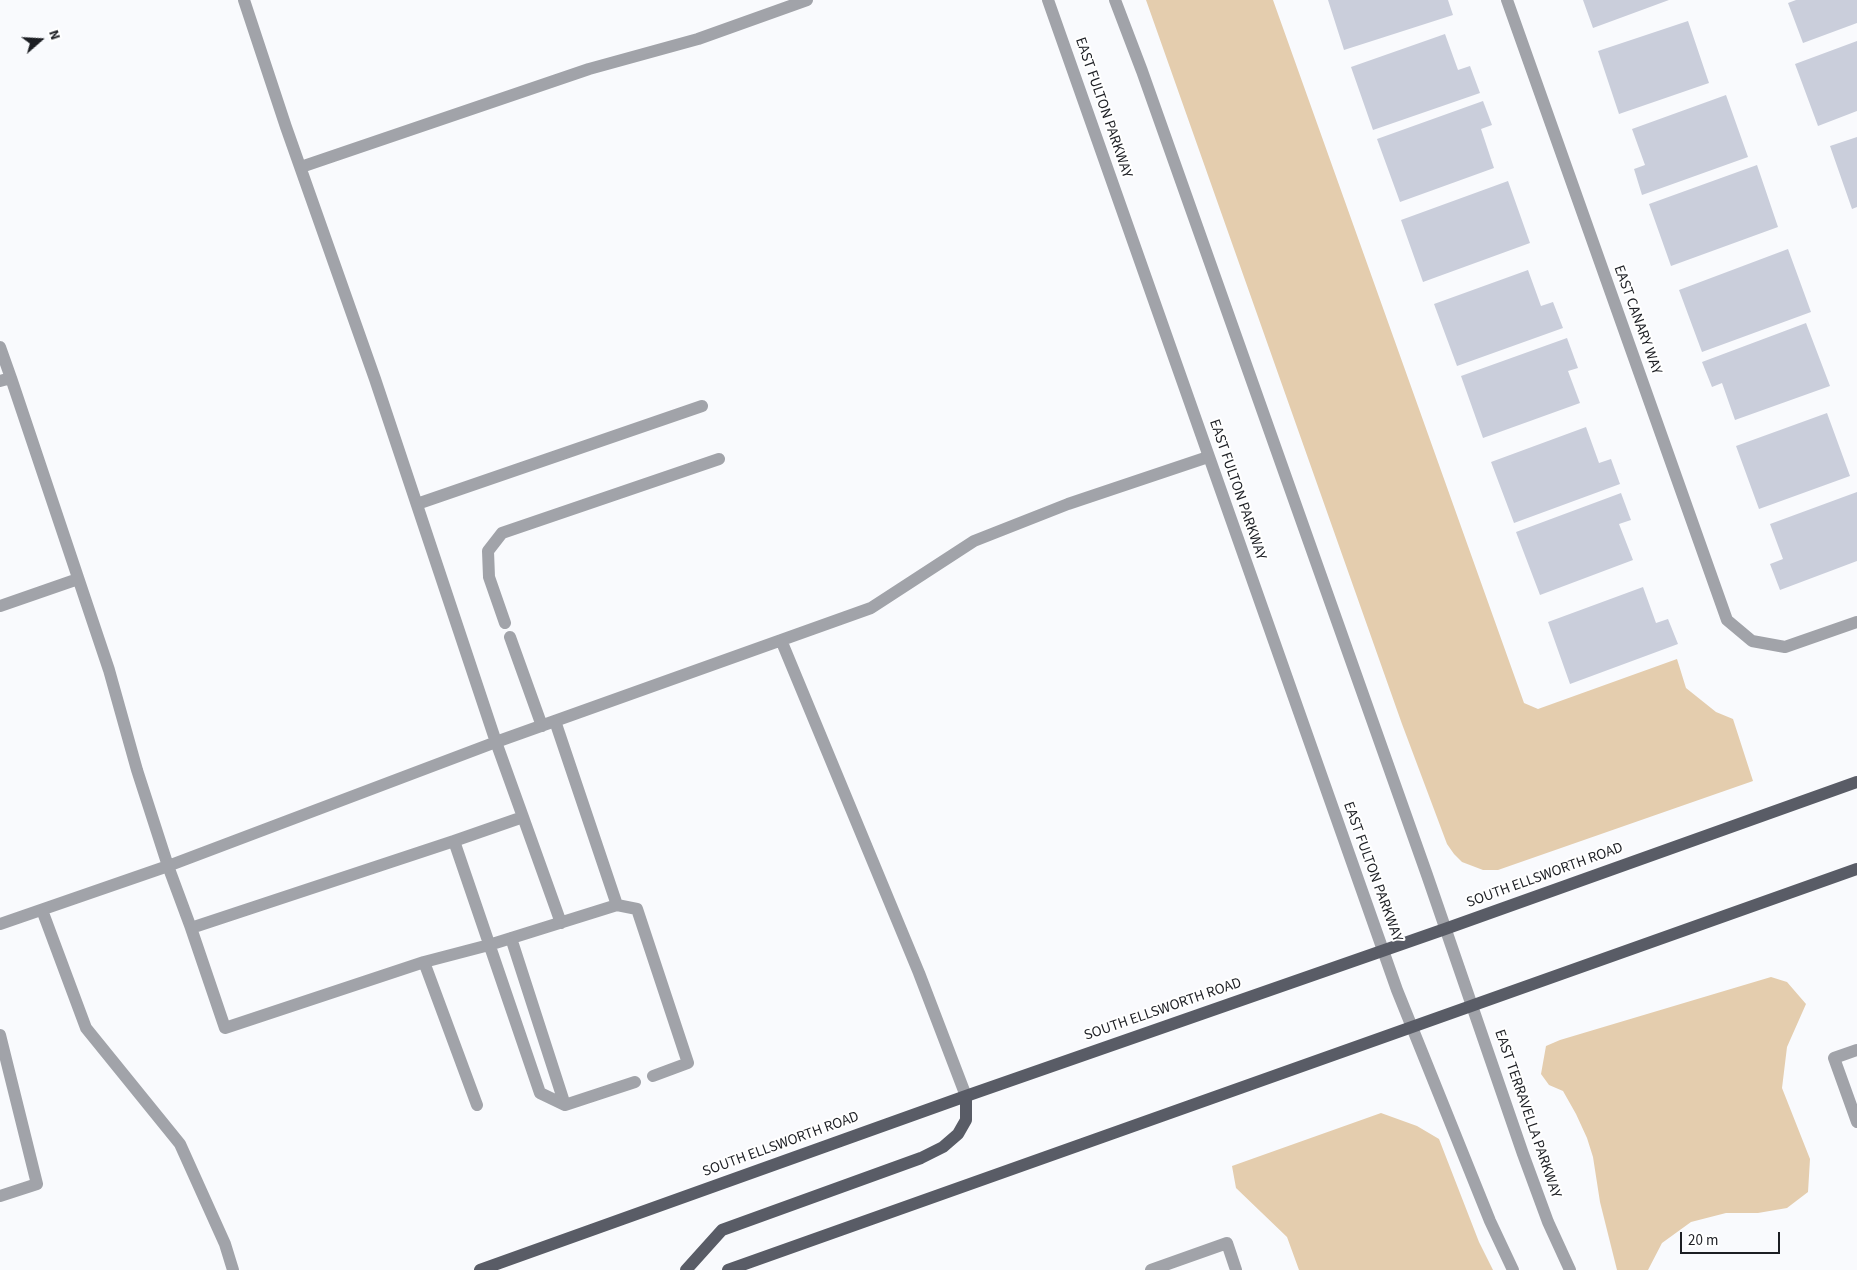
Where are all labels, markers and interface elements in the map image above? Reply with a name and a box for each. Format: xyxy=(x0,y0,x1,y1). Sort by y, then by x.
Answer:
north arrow xyxy=(15,15,65,65)
text: N xyxy=(43,27,65,43)
street label: EAST FULTON PARKWAY xyxy=(1070,35,1136,181)
street label: EAST CANARY WAY xyxy=(1609,263,1665,377)
street label: EAST FULTON PARKWAY xyxy=(1204,417,1270,563)
street label: EAST FULTON PARKWAY xyxy=(1338,800,1406,944)
street label: SOUTH ELLSWORTH ROAD xyxy=(1464,839,1626,913)
street label: SOUTH ELLSWORTH ROAD xyxy=(1082,975,1244,1045)
street label: EAST TERRAVELLA PARKWAY xyxy=(1490,1027,1564,1201)
street label: SOUTH ELLSWORTH ROAD xyxy=(700,1108,862,1182)
scale bar xyxy=(1682,1222,1782,1254)
text: 20 m xyxy=(1688,1230,1718,1251)

